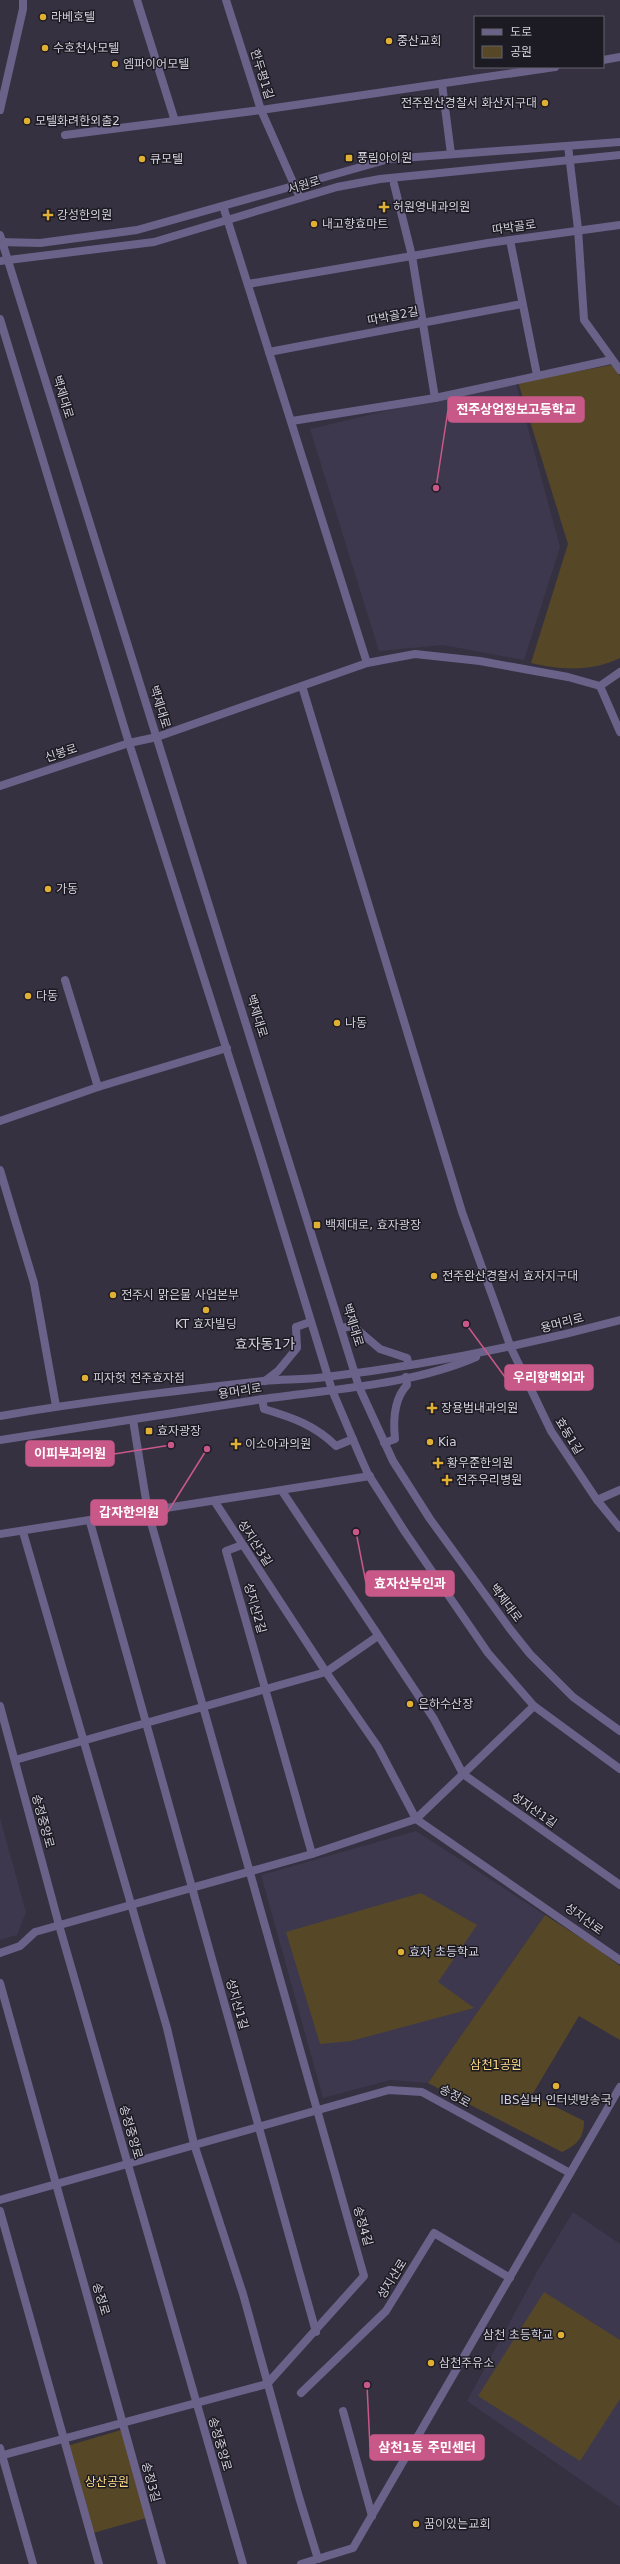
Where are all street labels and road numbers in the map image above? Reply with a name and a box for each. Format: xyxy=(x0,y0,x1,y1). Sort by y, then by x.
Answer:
street label: 한두평1길 xyxy=(248,47,276,101)
street label: 서원로 xyxy=(286,173,322,197)
street label: 따박골로 xyxy=(491,217,537,237)
street label: 따박골2길 xyxy=(366,304,420,328)
street label: 백제대로 xyxy=(50,374,76,420)
street label: 백제대로 xyxy=(147,684,173,730)
street label: 신봉로 xyxy=(43,741,79,765)
street label: 백제대로 xyxy=(244,993,270,1039)
street label: 백제대로 xyxy=(340,1302,366,1348)
street label: 용머리로 xyxy=(539,1311,585,1335)
street label: 용머리로 xyxy=(217,1381,263,1401)
street label: 효동1길 xyxy=(552,1415,586,1457)
street label: 성지산3길 xyxy=(235,1517,275,1569)
street label: 성지산2길 xyxy=(241,1581,269,1635)
street label: 백제대로 xyxy=(487,1581,525,1625)
street label: 성지산1길 xyxy=(509,1789,559,1831)
street label: 송정중앙로 xyxy=(29,1793,57,1849)
street label: 성지산로 xyxy=(562,1900,606,1938)
street label: 성지산1길 xyxy=(223,1977,251,2031)
street label: 송정로 xyxy=(437,2082,473,2110)
street label: 송정중앙로 xyxy=(117,2104,145,2160)
street label: 송정4길 xyxy=(351,2204,375,2248)
street label: 성지산로 xyxy=(374,2257,410,2301)
street label: 송정로 xyxy=(90,2281,112,2317)
street label: 송정중앙로 xyxy=(206,2416,234,2472)
street label: 송정3길 xyxy=(139,2460,163,2504)

